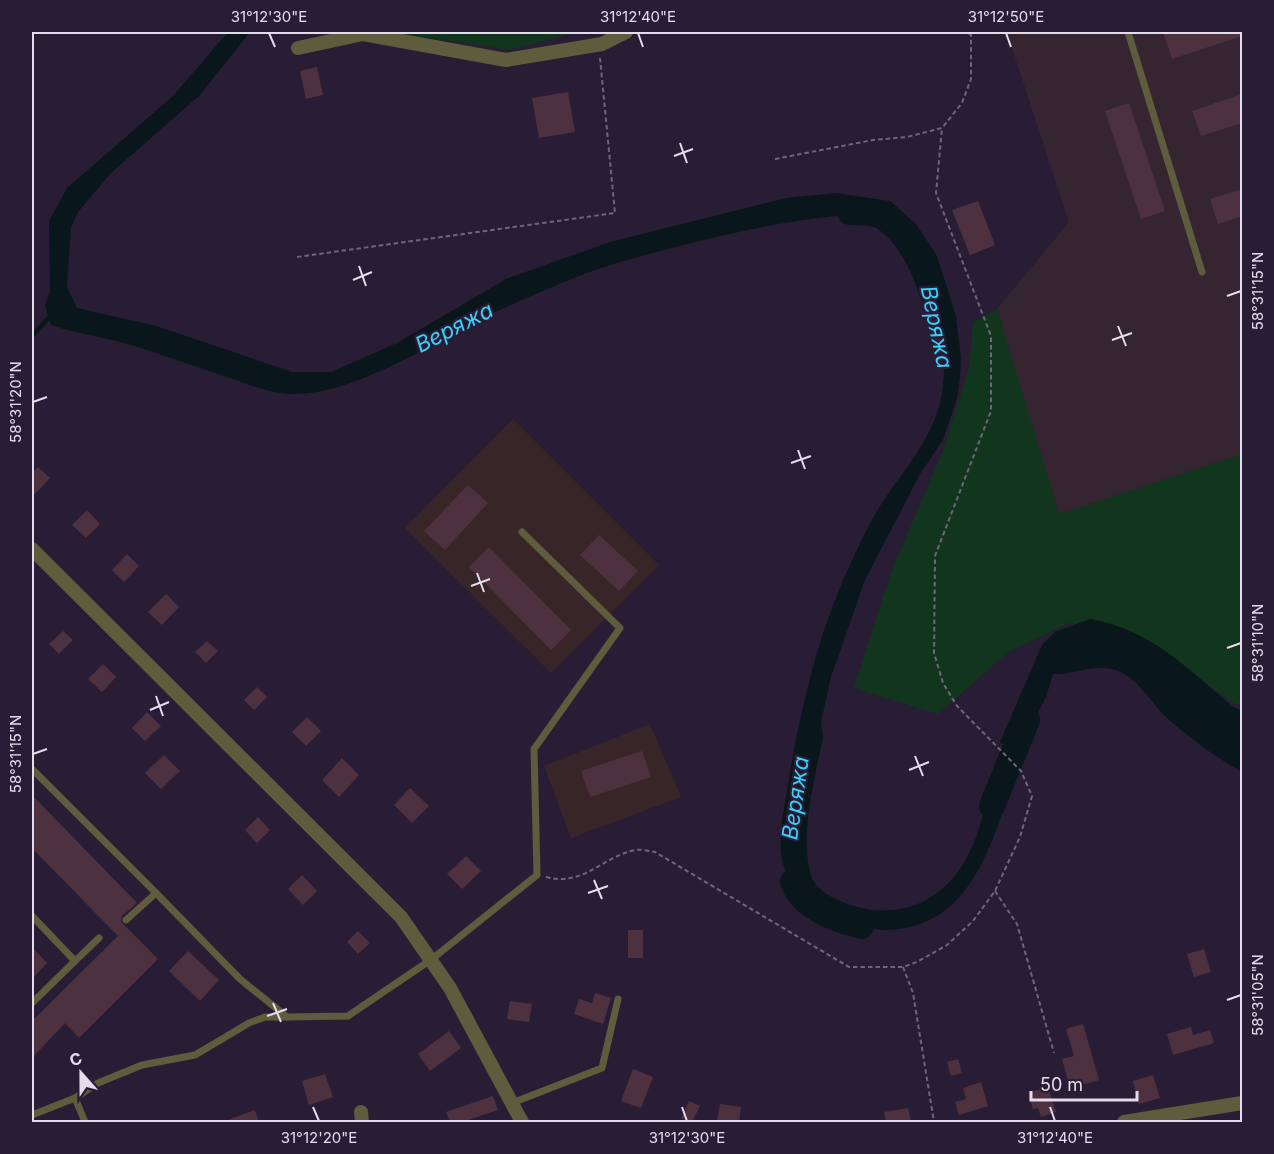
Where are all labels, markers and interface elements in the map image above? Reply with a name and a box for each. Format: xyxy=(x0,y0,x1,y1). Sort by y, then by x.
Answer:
text: 31°12'30"E xyxy=(231,7,307,26)
text: 31°12'40"E xyxy=(600,7,676,26)
text: 31°12'50"E xyxy=(968,7,1044,26)
text: 58°31'15"N xyxy=(1248,252,1267,330)
water label: Веряжа xyxy=(916,283,958,371)
water label: Веряжа xyxy=(411,296,497,358)
text: 58°31'20"N xyxy=(6,361,25,443)
text: 58°31'10"N xyxy=(1248,604,1267,682)
text: 58°31'15"N xyxy=(6,715,25,793)
water label: Веряжа xyxy=(776,755,814,841)
text: 58°31'05"N xyxy=(1248,954,1267,1036)
north arrow xyxy=(51,1043,111,1103)
text: С xyxy=(67,1047,85,1070)
scale bar xyxy=(1031,1064,1138,1102)
text: 50 m xyxy=(1040,1074,1083,1095)
text: 31°12'20"E xyxy=(281,1128,357,1147)
text: 31°12'30"E xyxy=(649,1128,725,1147)
text: 31°12'40"E xyxy=(1017,1128,1093,1147)

